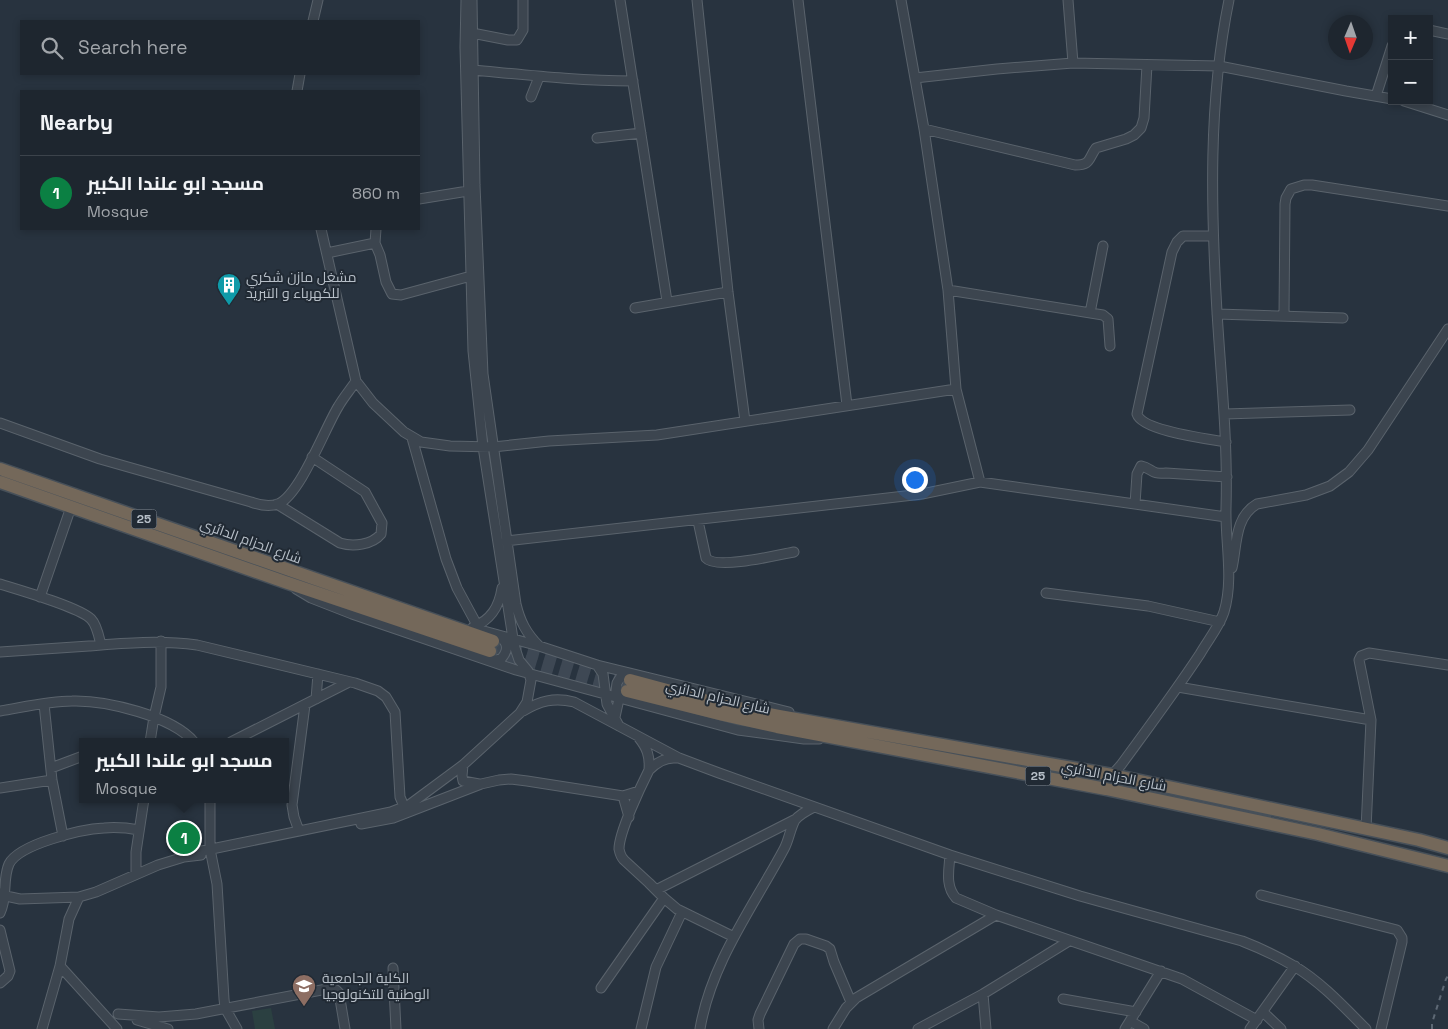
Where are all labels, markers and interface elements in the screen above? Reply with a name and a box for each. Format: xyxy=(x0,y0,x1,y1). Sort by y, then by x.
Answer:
north arrow xyxy=(1328,15,1373,60)
map controls xyxy=(1388,15,1433,105)
button: + xyxy=(1388,15,1433,60)
search box xyxy=(20,20,420,75)
icon: search xyxy=(38,34,66,62)
text: Search here xyxy=(78,35,188,60)
button: − xyxy=(1388,60,1433,105)
text: Nearby xyxy=(40,109,113,136)
text: مسجد ابو علندا الكبير xyxy=(87,171,264,196)
text: 1 xyxy=(52,183,60,204)
text: 860 m xyxy=(352,183,400,204)
text: Mosque xyxy=(87,201,149,222)
place label: مشغل مازن شكري للكهرباء و التبريد xyxy=(246,268,357,302)
building icon: مشغل مازن شكري للكهرباء و التبريد xyxy=(216,272,242,306)
your location xyxy=(902,467,928,493)
road number: 25 xyxy=(132,509,156,528)
street label: شارع الحزام الدائري xyxy=(197,514,304,570)
street label: شارع الحزام الدائري xyxy=(663,676,772,721)
popup xyxy=(79,738,289,803)
text: مسجد ابو علندا الكبير xyxy=(95,748,273,773)
street label: شارع الحزام الدائري xyxy=(1059,757,1168,798)
road number: 25 xyxy=(1026,766,1050,786)
text: Mosque xyxy=(95,778,157,799)
pin: 1 xyxy=(168,819,200,857)
place label: الكلية الجامعية الوطنية للتكنولوجيا xyxy=(322,969,430,1003)
school or university icon: الكلية الجامعية الوطنية للتكنولوجيا xyxy=(291,973,317,1007)

